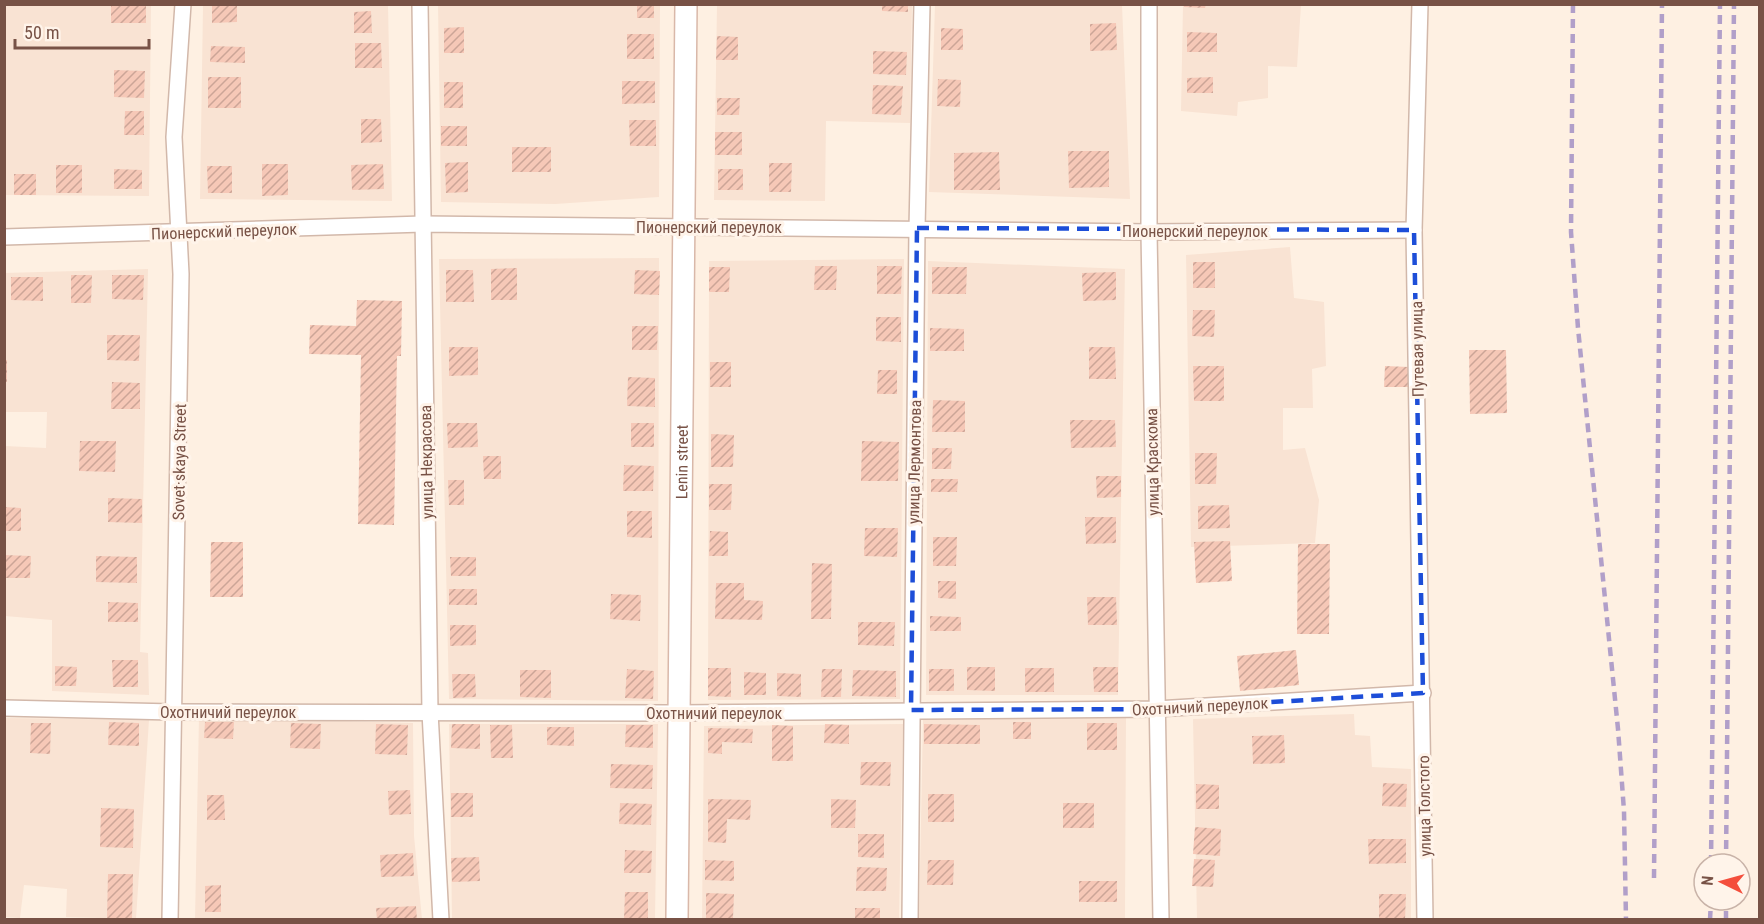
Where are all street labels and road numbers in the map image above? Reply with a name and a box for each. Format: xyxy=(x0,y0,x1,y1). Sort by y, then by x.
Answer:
street label: Пионерский переулок xyxy=(636,218,782,237)
street label: Пионерский переулок xyxy=(151,219,298,244)
street label: Пионерский переулок xyxy=(1122,222,1268,241)
street label: Путевая улица xyxy=(1407,301,1428,397)
street label: улица Лермонтова xyxy=(904,400,925,524)
street label: Sovet·skaya Street xyxy=(169,403,190,520)
street label: улица Некрасова xyxy=(416,405,437,519)
street label: улица Краскома xyxy=(1142,408,1163,516)
street label: Lenin street xyxy=(672,424,692,499)
street label: Охотничий переулок xyxy=(1131,693,1269,720)
street label: Охотничий переулок xyxy=(160,703,296,722)
street label: Охотничий переулок xyxy=(646,704,782,723)
street label: улица Толстого xyxy=(1414,755,1435,857)

